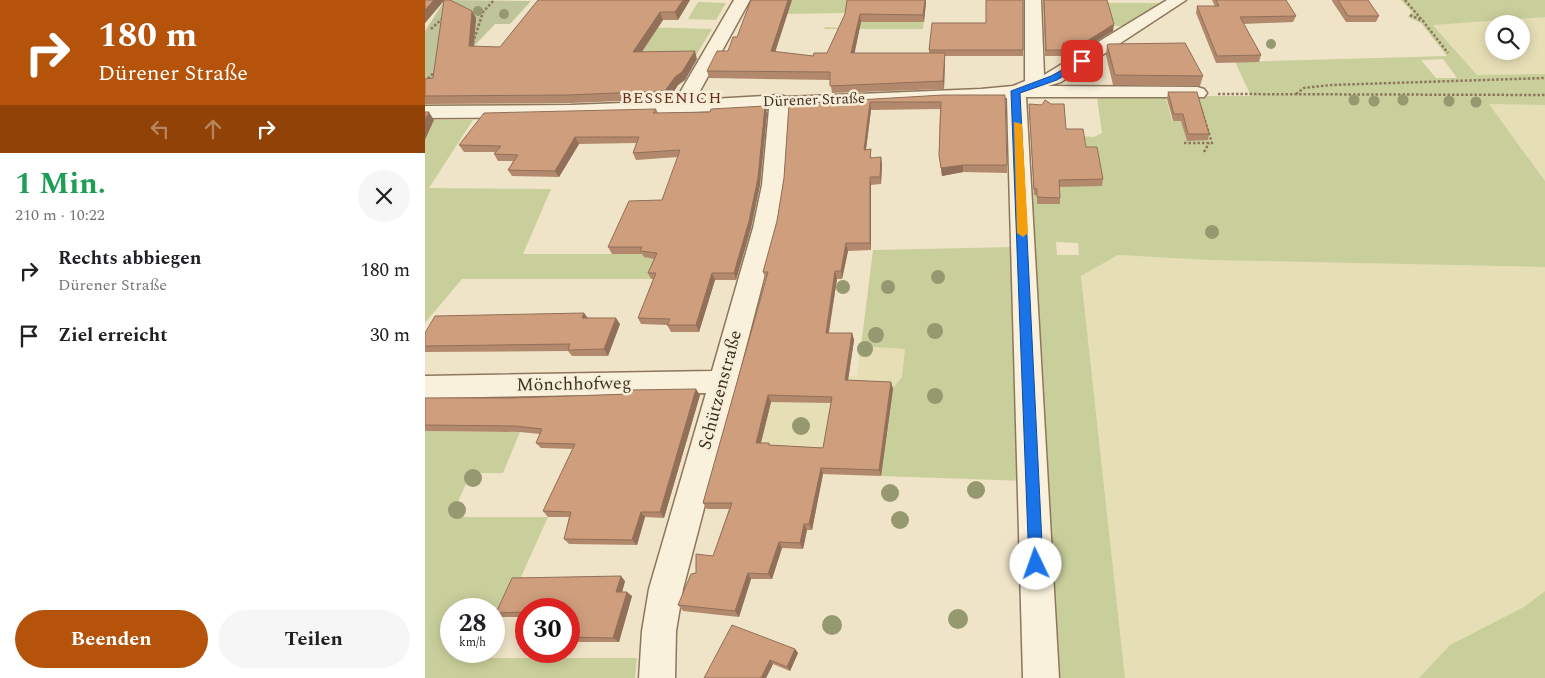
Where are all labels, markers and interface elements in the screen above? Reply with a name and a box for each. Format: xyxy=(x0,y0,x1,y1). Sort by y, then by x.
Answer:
text: 180 m xyxy=(98,9,197,62)
map controls xyxy=(1485,15,1530,60)
button: search xyxy=(1485,15,1530,60)
icon: right xyxy=(15,20,80,85)
pin xyxy=(1061,40,1103,82)
icon: arrive xyxy=(1068,47,1096,75)
text: Dürener Straße xyxy=(98,57,248,90)
district label: BESSENICH xyxy=(622,86,722,110)
street label: Dürener Straße xyxy=(762,87,866,113)
icon: left xyxy=(146,115,174,143)
icon: ahead xyxy=(199,115,227,143)
icon: right xyxy=(252,115,280,143)
text: 1 Min. xyxy=(15,161,106,207)
button: close xyxy=(358,170,410,222)
text: 210 m · 10:22 xyxy=(15,203,105,227)
text: Rechts abbiegen xyxy=(58,244,202,273)
text: 180 m xyxy=(360,256,410,285)
icon: right xyxy=(15,257,43,285)
text: Dürener Straße xyxy=(58,273,167,297)
text: Ziel erreicht xyxy=(58,321,168,350)
text: 30 m xyxy=(370,321,410,350)
icon: arrive xyxy=(15,322,43,350)
street label: Schützenstraße xyxy=(691,327,749,453)
street label: Mönchhofweg xyxy=(516,369,632,399)
position arrow xyxy=(1009,537,1061,589)
speed limit sign: 30 xyxy=(515,598,580,663)
text: 28 xyxy=(458,605,487,643)
button: Beenden xyxy=(15,610,208,668)
button: Teilen xyxy=(218,610,410,668)
text: km/h xyxy=(459,633,486,652)

